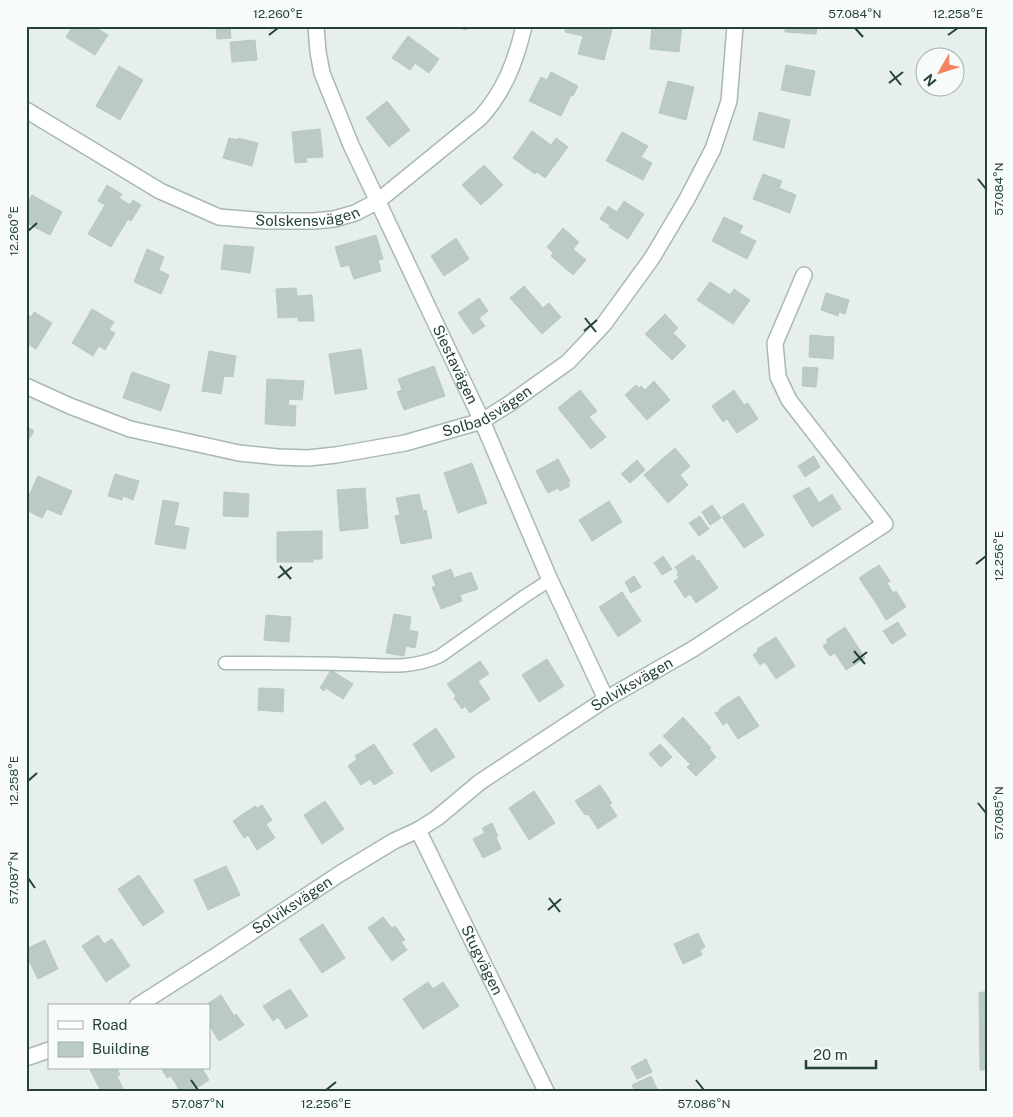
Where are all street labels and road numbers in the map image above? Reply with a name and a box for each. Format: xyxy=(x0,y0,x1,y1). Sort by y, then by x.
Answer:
street label: Solskensvägen xyxy=(255,203,363,229)
street label: Siestavägen xyxy=(430,322,482,406)
street label: Solbadsvägen xyxy=(440,382,535,440)
street label: Solviksvägen xyxy=(587,653,676,715)
street label: Solviksvägen xyxy=(249,872,335,937)
street label: Stugvägen xyxy=(458,922,507,998)

